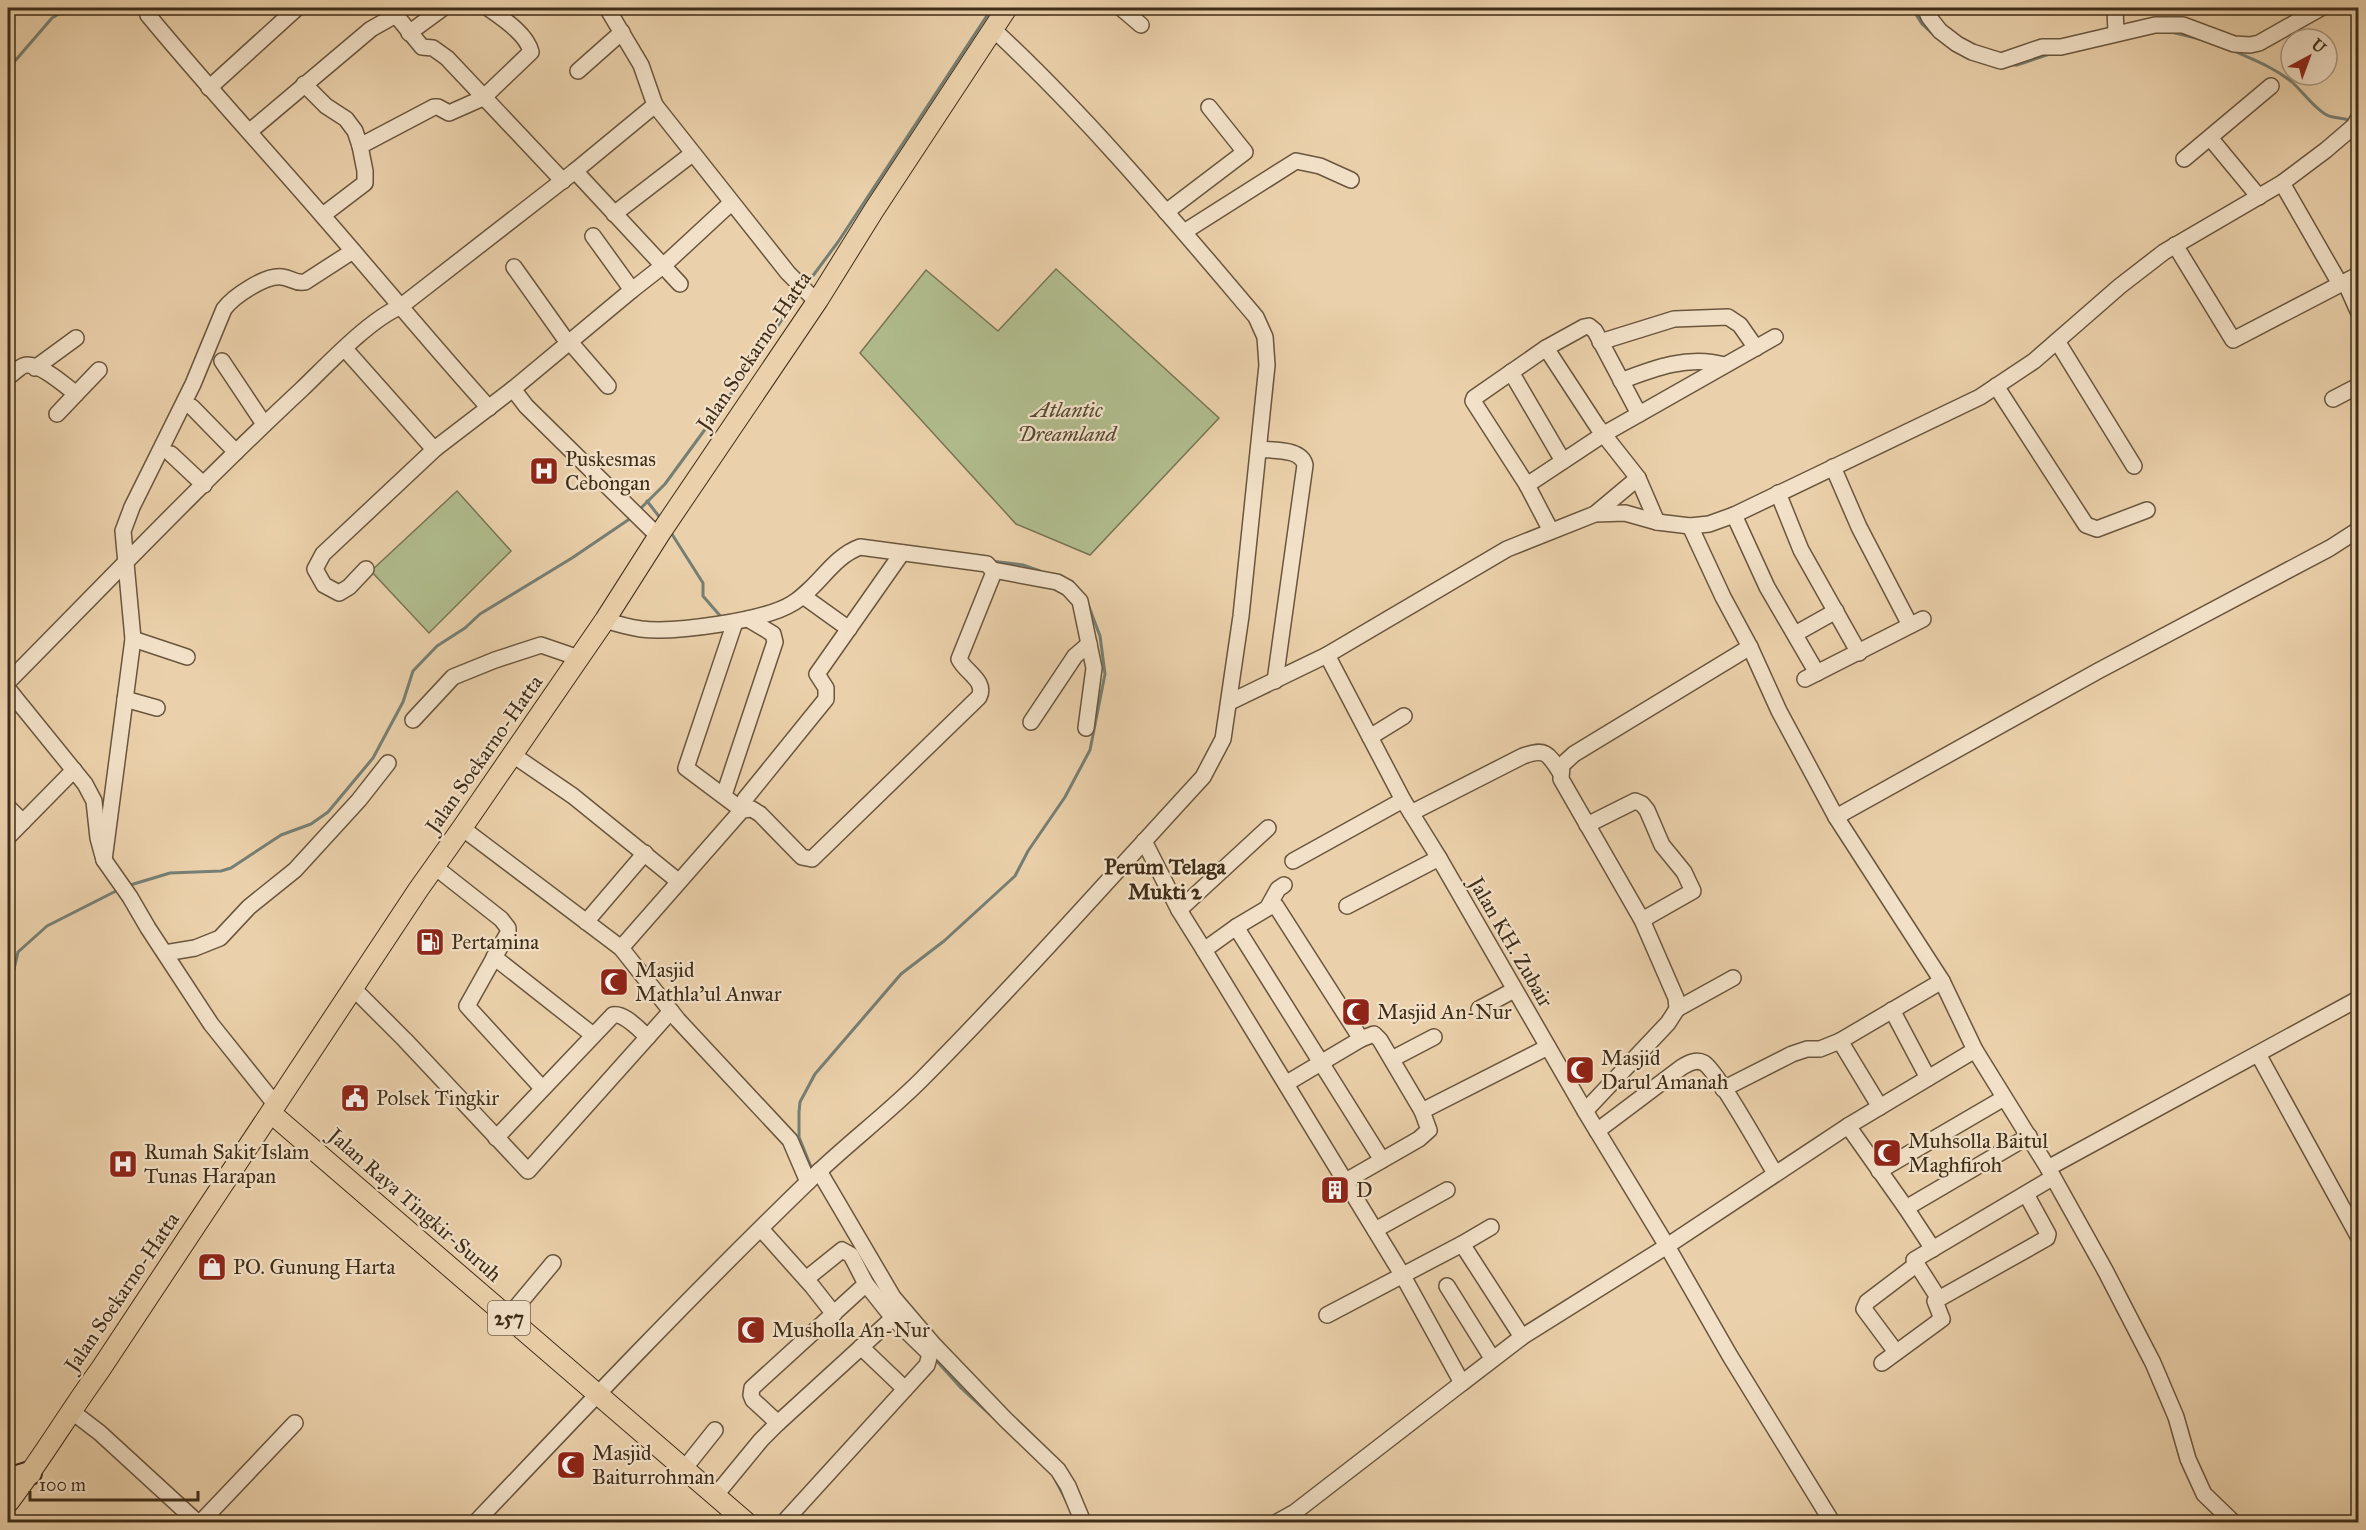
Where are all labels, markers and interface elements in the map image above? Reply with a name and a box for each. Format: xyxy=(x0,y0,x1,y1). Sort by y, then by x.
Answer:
north arrow xyxy=(2279,27,2339,87)
text: U xyxy=(2308,35,2330,58)
street label: Jalan Soekarno-Hatta xyxy=(690,266,817,437)
park label: Atlantic Dreamland xyxy=(1017,397,1119,447)
place label: Puskesmas Cebongan xyxy=(565,446,656,496)
hospital icon: Puskesmas Cebongan xyxy=(528,455,560,487)
street label: Jalan Soekarno-Hatta xyxy=(419,670,548,840)
district label: Perum Telaga Mukti 2 xyxy=(1104,853,1227,905)
street label: Jalan KH. Zubair xyxy=(1462,870,1559,1012)
fuel station icon: Pertamina xyxy=(414,926,446,958)
place label: Pertamina xyxy=(451,929,539,955)
place label: Masjid Mathla'ul Anwar xyxy=(635,957,782,1007)
mosque icon: Masjid Mathla'ul Anwar xyxy=(598,966,630,998)
mosque icon: Masjid An-Nur xyxy=(1340,996,1372,1028)
place label: Masjid An-Nur xyxy=(1377,999,1512,1025)
place label: Masjid Darul Amanah xyxy=(1601,1045,1729,1095)
mosque icon: Masjid Darul Amanah xyxy=(1564,1054,1596,1086)
public building icon: Polsek Tingkir xyxy=(339,1082,371,1114)
place label: Polsek Tingkir xyxy=(376,1085,499,1111)
street label: Jalan Raya Tingkir-Suruh xyxy=(321,1121,507,1288)
place label: Muhsolla Baitul Maghfiroh xyxy=(1908,1128,2048,1178)
mosque icon: Muhsolla Baitul Maghfiroh xyxy=(1871,1137,1903,1169)
place label: Rumah Sakit Islam Tunas Harapan xyxy=(144,1139,310,1189)
hospital icon: Rumah Sakit Islam Tunas Harapan xyxy=(107,1148,139,1180)
building icon: D xyxy=(1319,1174,1351,1206)
place label: D xyxy=(1356,1177,1373,1203)
street label: Jalan Soekarno-Hatta xyxy=(58,1207,185,1378)
shop icon: PO. Gunung Harta xyxy=(196,1251,228,1283)
place label: PO. Gunung Harta xyxy=(233,1254,396,1280)
road number: 257 xyxy=(488,1301,530,1335)
mosque icon: Musholla An-Nur xyxy=(735,1314,767,1346)
place label: Musholla An-Nur xyxy=(772,1317,930,1343)
place label: Masjid Baiturrohman xyxy=(592,1440,715,1490)
mosque icon: Masjid Baiturrohman xyxy=(555,1449,587,1481)
scale bar xyxy=(30,1464,198,1502)
text: 100 m xyxy=(39,1474,86,1496)

